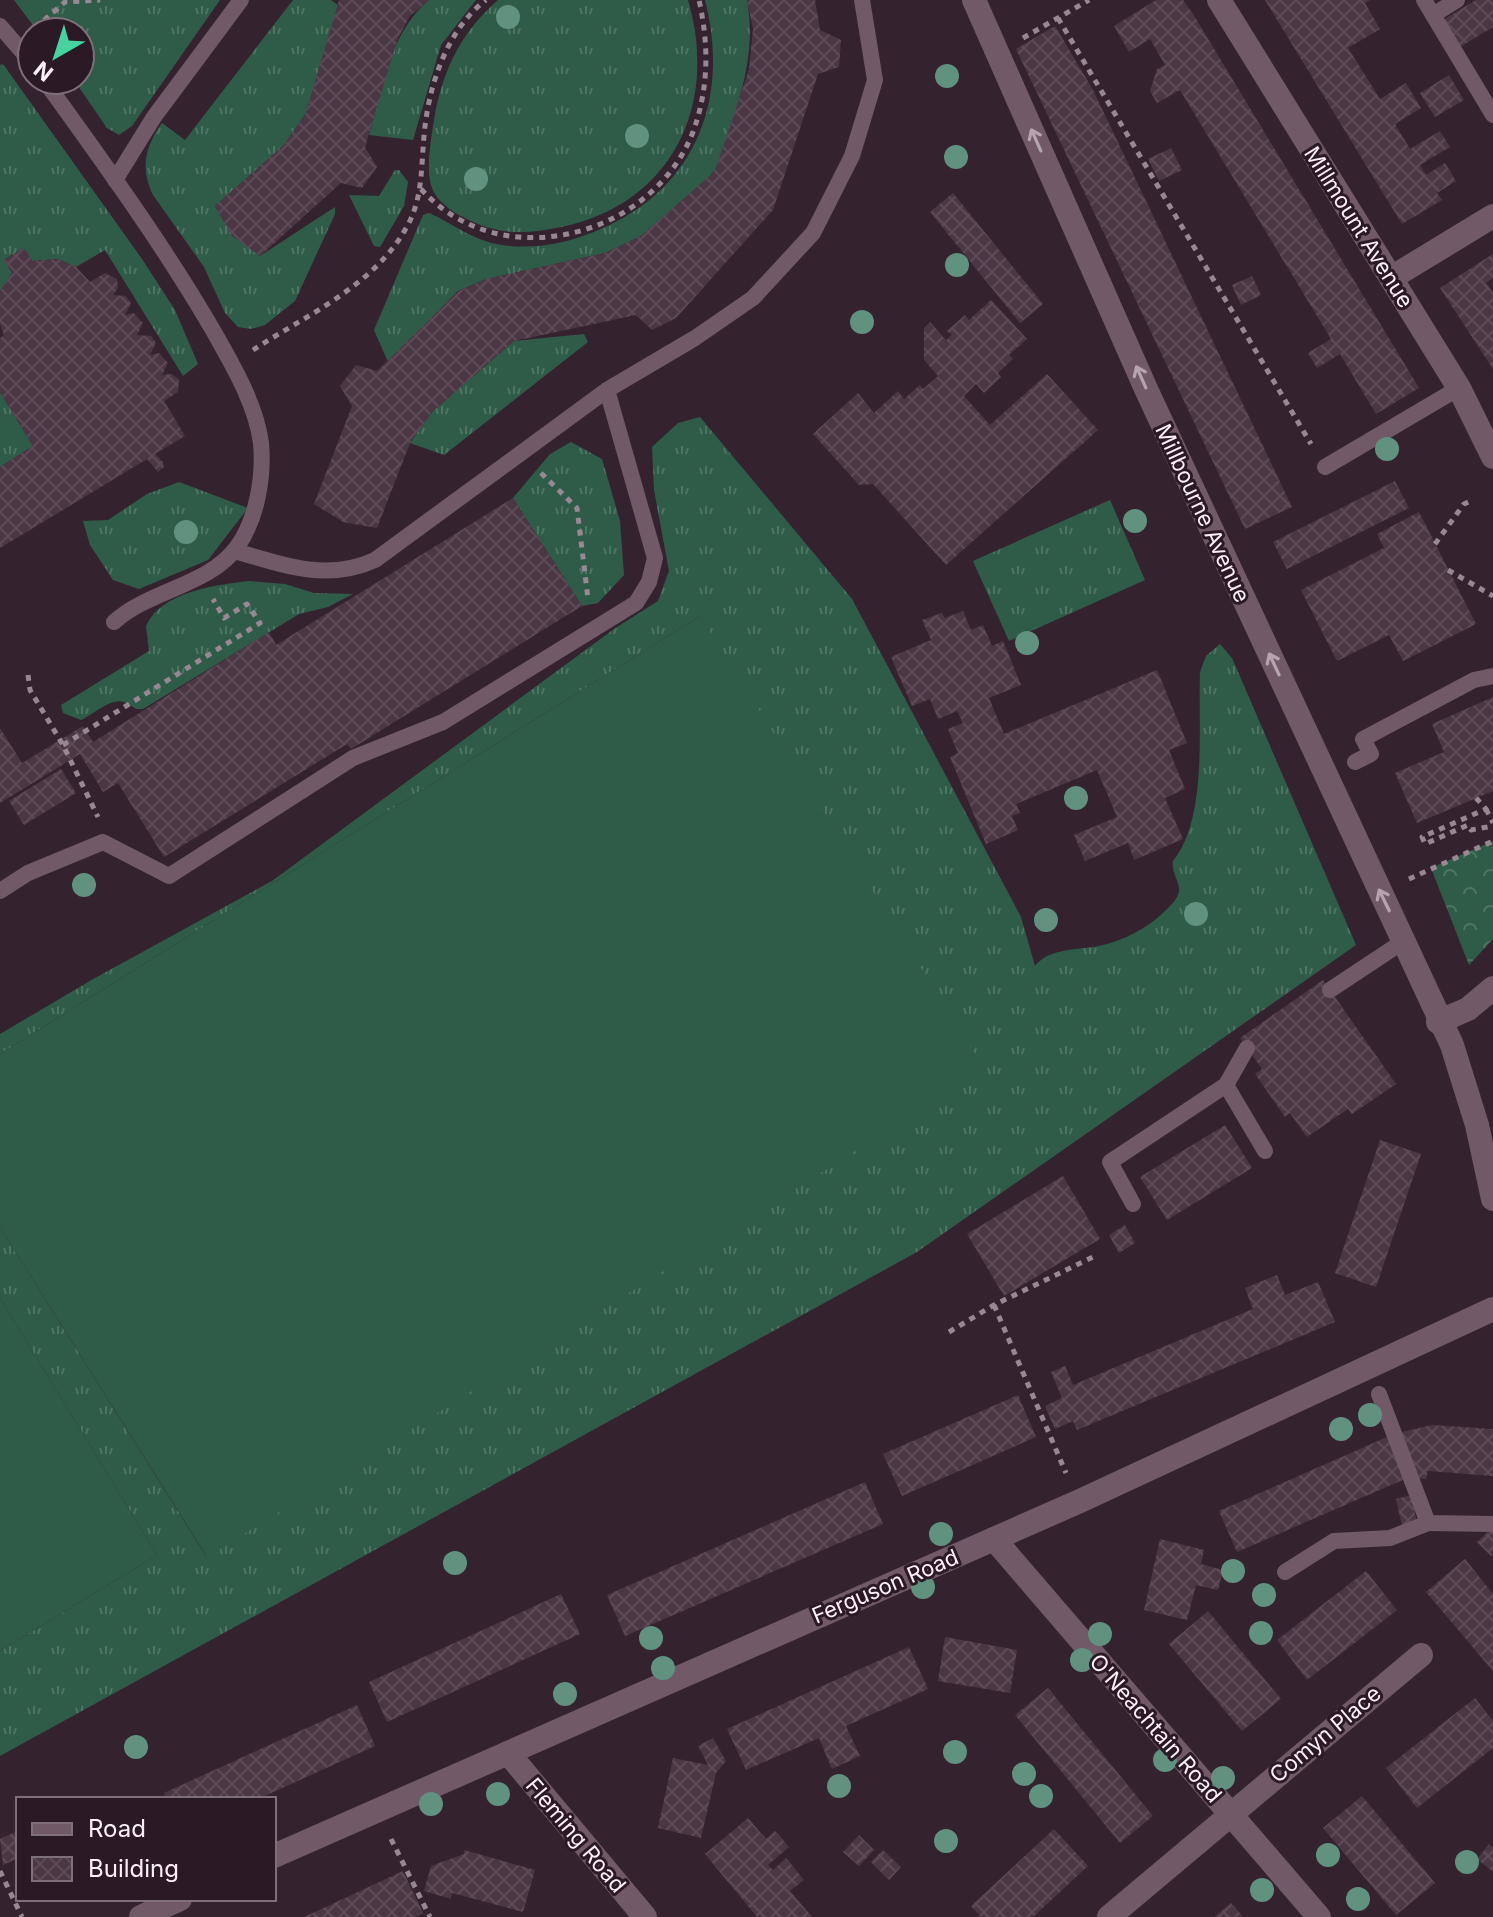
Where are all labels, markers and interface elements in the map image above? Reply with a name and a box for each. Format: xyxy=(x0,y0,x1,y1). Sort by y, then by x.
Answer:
north arrow xyxy=(16,16,96,96)
text: N xyxy=(29,56,58,87)
one-way arrow xyxy=(1028,128,1043,152)
street label: Millmount Avenue xyxy=(1299,142,1419,312)
one-way arrow xyxy=(1133,366,1148,390)
street label: Millbourne Avenue xyxy=(1150,420,1256,606)
one-way arrow xyxy=(1265,653,1280,677)
one-way arrow xyxy=(1376,888,1391,912)
street label: Ferguson Road xyxy=(808,1543,962,1629)
street label: O'Neachtain Road xyxy=(1084,1648,1228,1808)
street label: Comyn Place xyxy=(1264,1680,1386,1788)
street label: Fleming Road xyxy=(521,1772,631,1898)
legend xyxy=(16,1797,276,1901)
text: Road xyxy=(88,1814,146,1843)
text: Building xyxy=(88,1854,179,1883)

